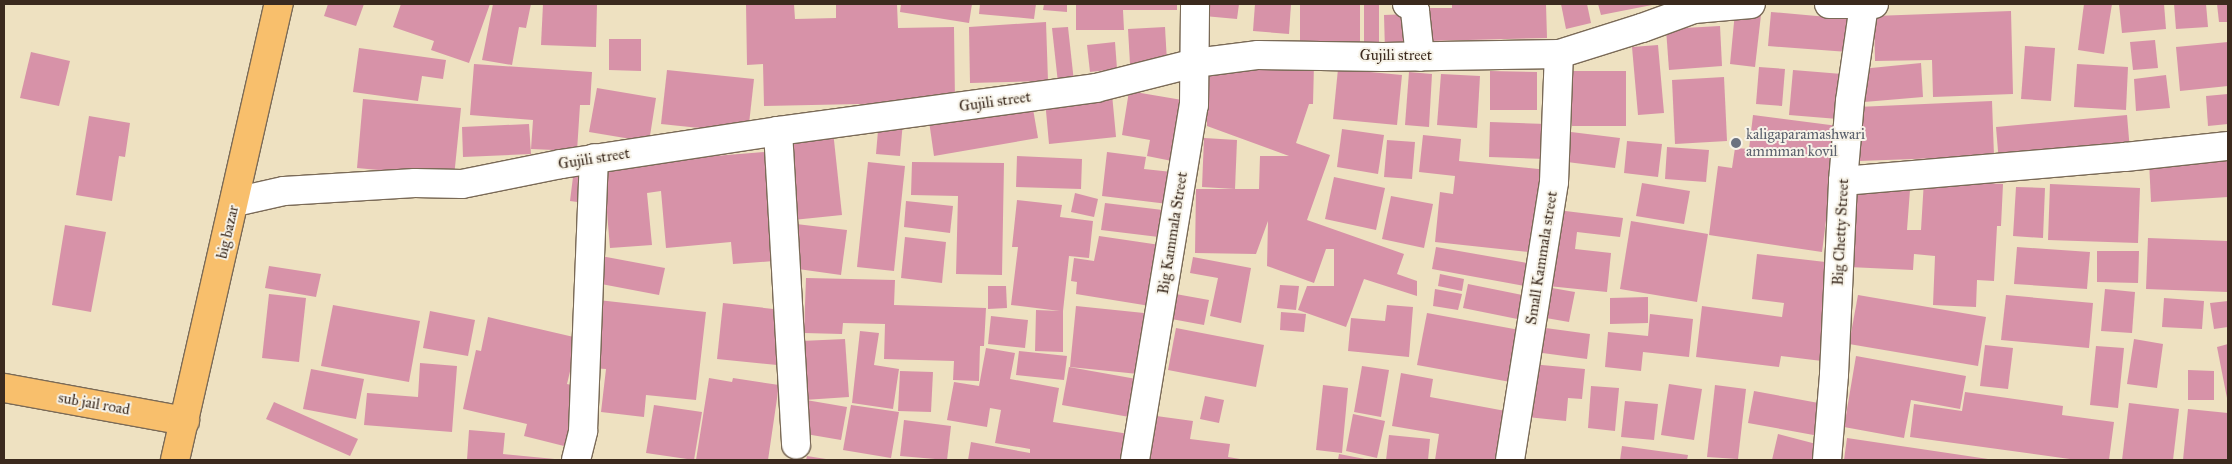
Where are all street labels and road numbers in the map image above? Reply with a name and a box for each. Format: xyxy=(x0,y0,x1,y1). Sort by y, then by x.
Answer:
street label: Gujili street xyxy=(1360,47,1432,65)
street label: Gujili street xyxy=(958,88,1032,116)
street label: Gujili street xyxy=(557,144,631,174)
street label: Big Kammala Street xyxy=(1154,171,1192,295)
street label: Big Chetty Street xyxy=(1829,178,1853,286)
street label: Small Kammala street xyxy=(1523,190,1561,326)
street label: big bazar xyxy=(213,204,243,260)
street label: sub jail road xyxy=(57,389,131,419)

